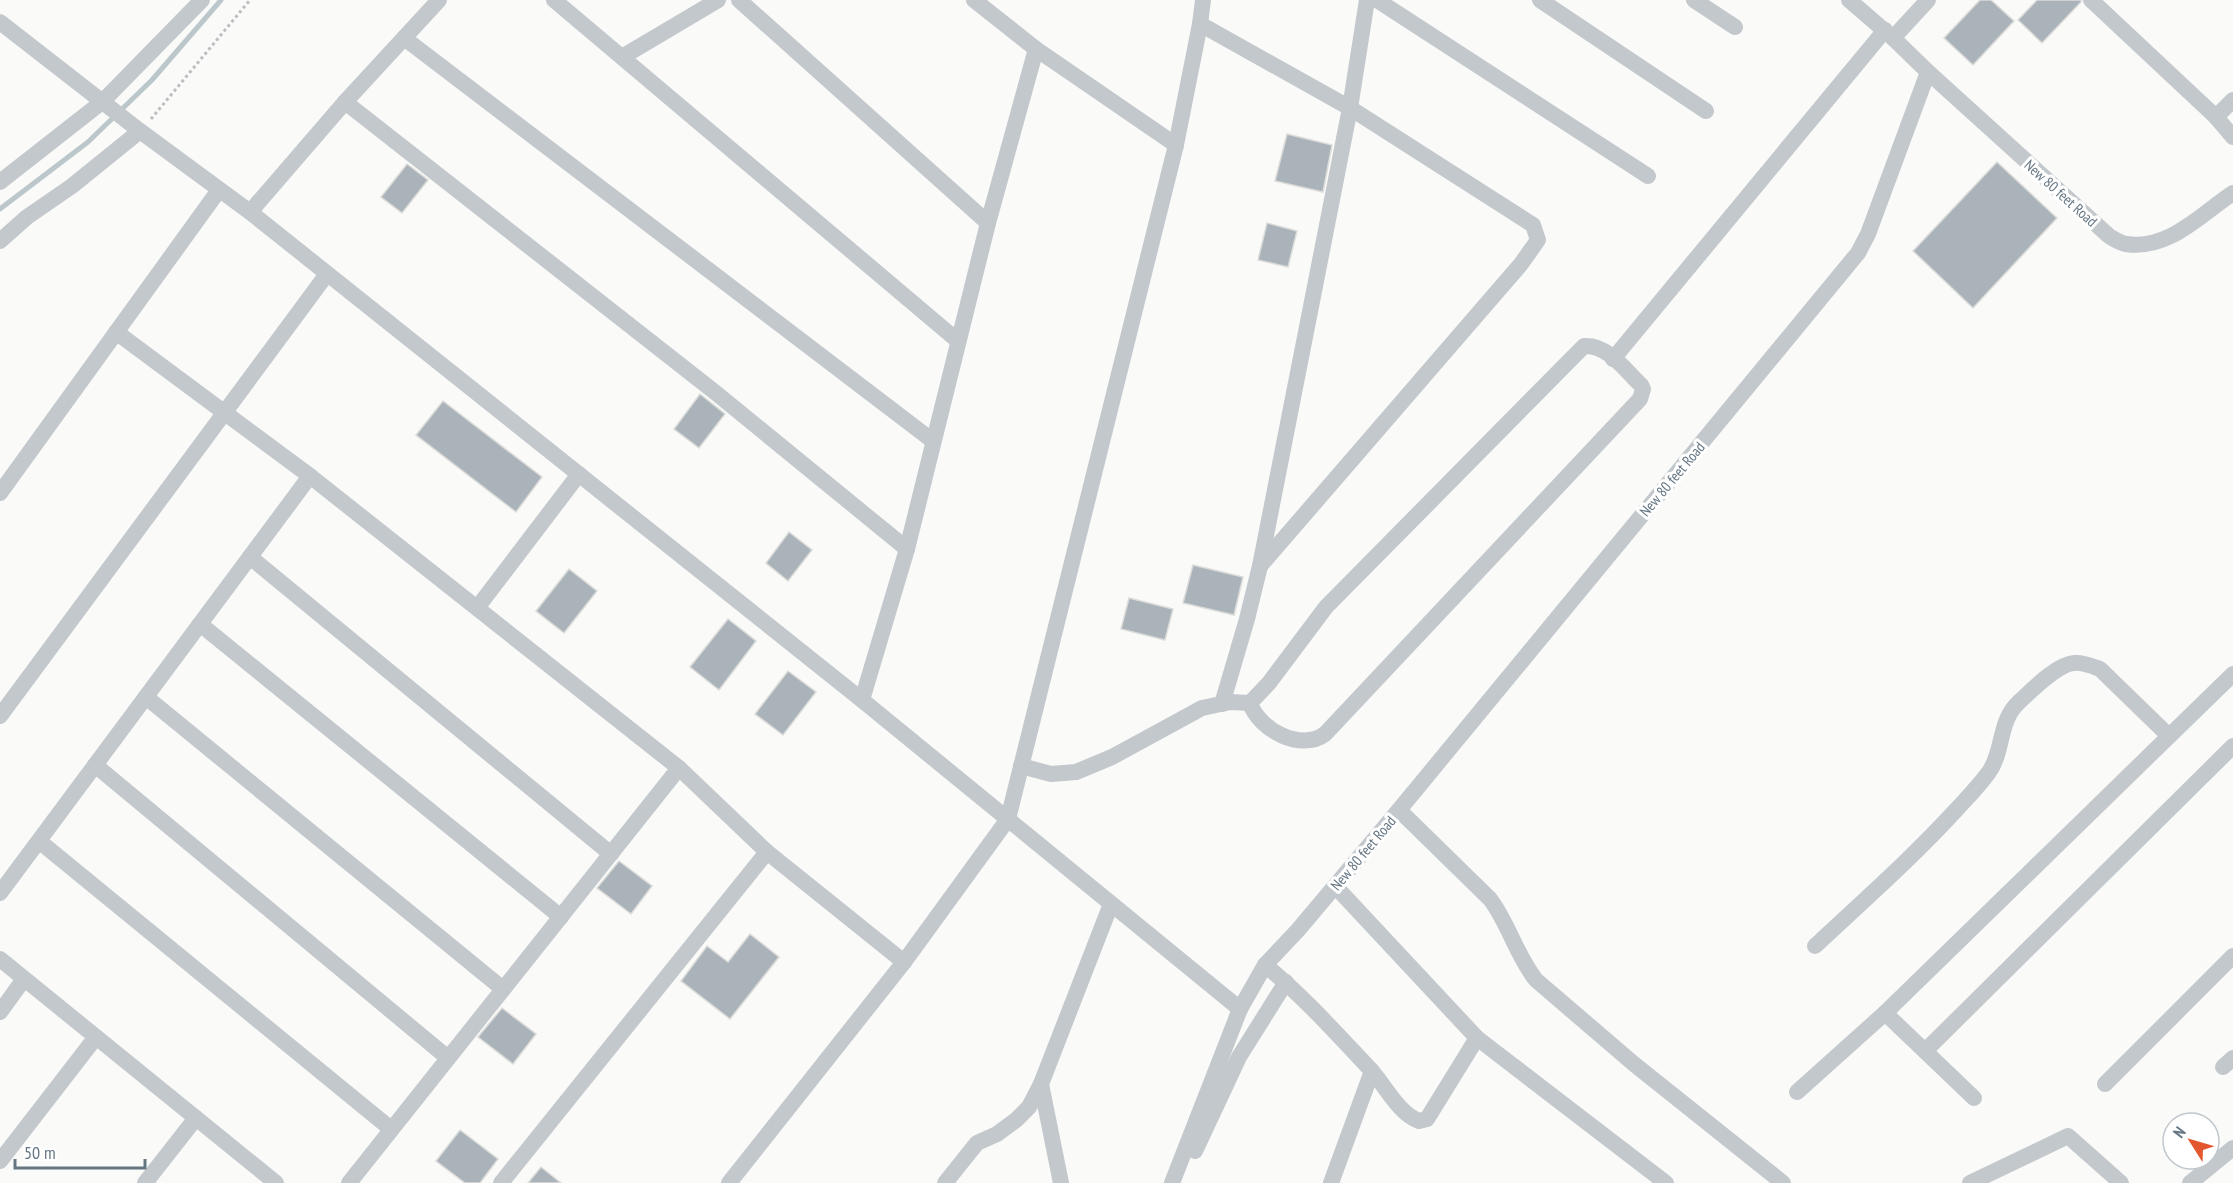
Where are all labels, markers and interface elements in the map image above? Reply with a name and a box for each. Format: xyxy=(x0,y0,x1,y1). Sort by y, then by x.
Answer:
street label: New 80 feet Road xyxy=(2021,155,2101,231)
street label: New 80 feet Road xyxy=(1635,438,1709,520)
street label: New 80 feet Road xyxy=(1326,812,1400,894)
north arrow xyxy=(2161,1111,2221,1171)
text: N xyxy=(2168,1123,2190,1141)
scale bar xyxy=(15,1132,146,1170)
text: 50 m xyxy=(24,1141,56,1164)

